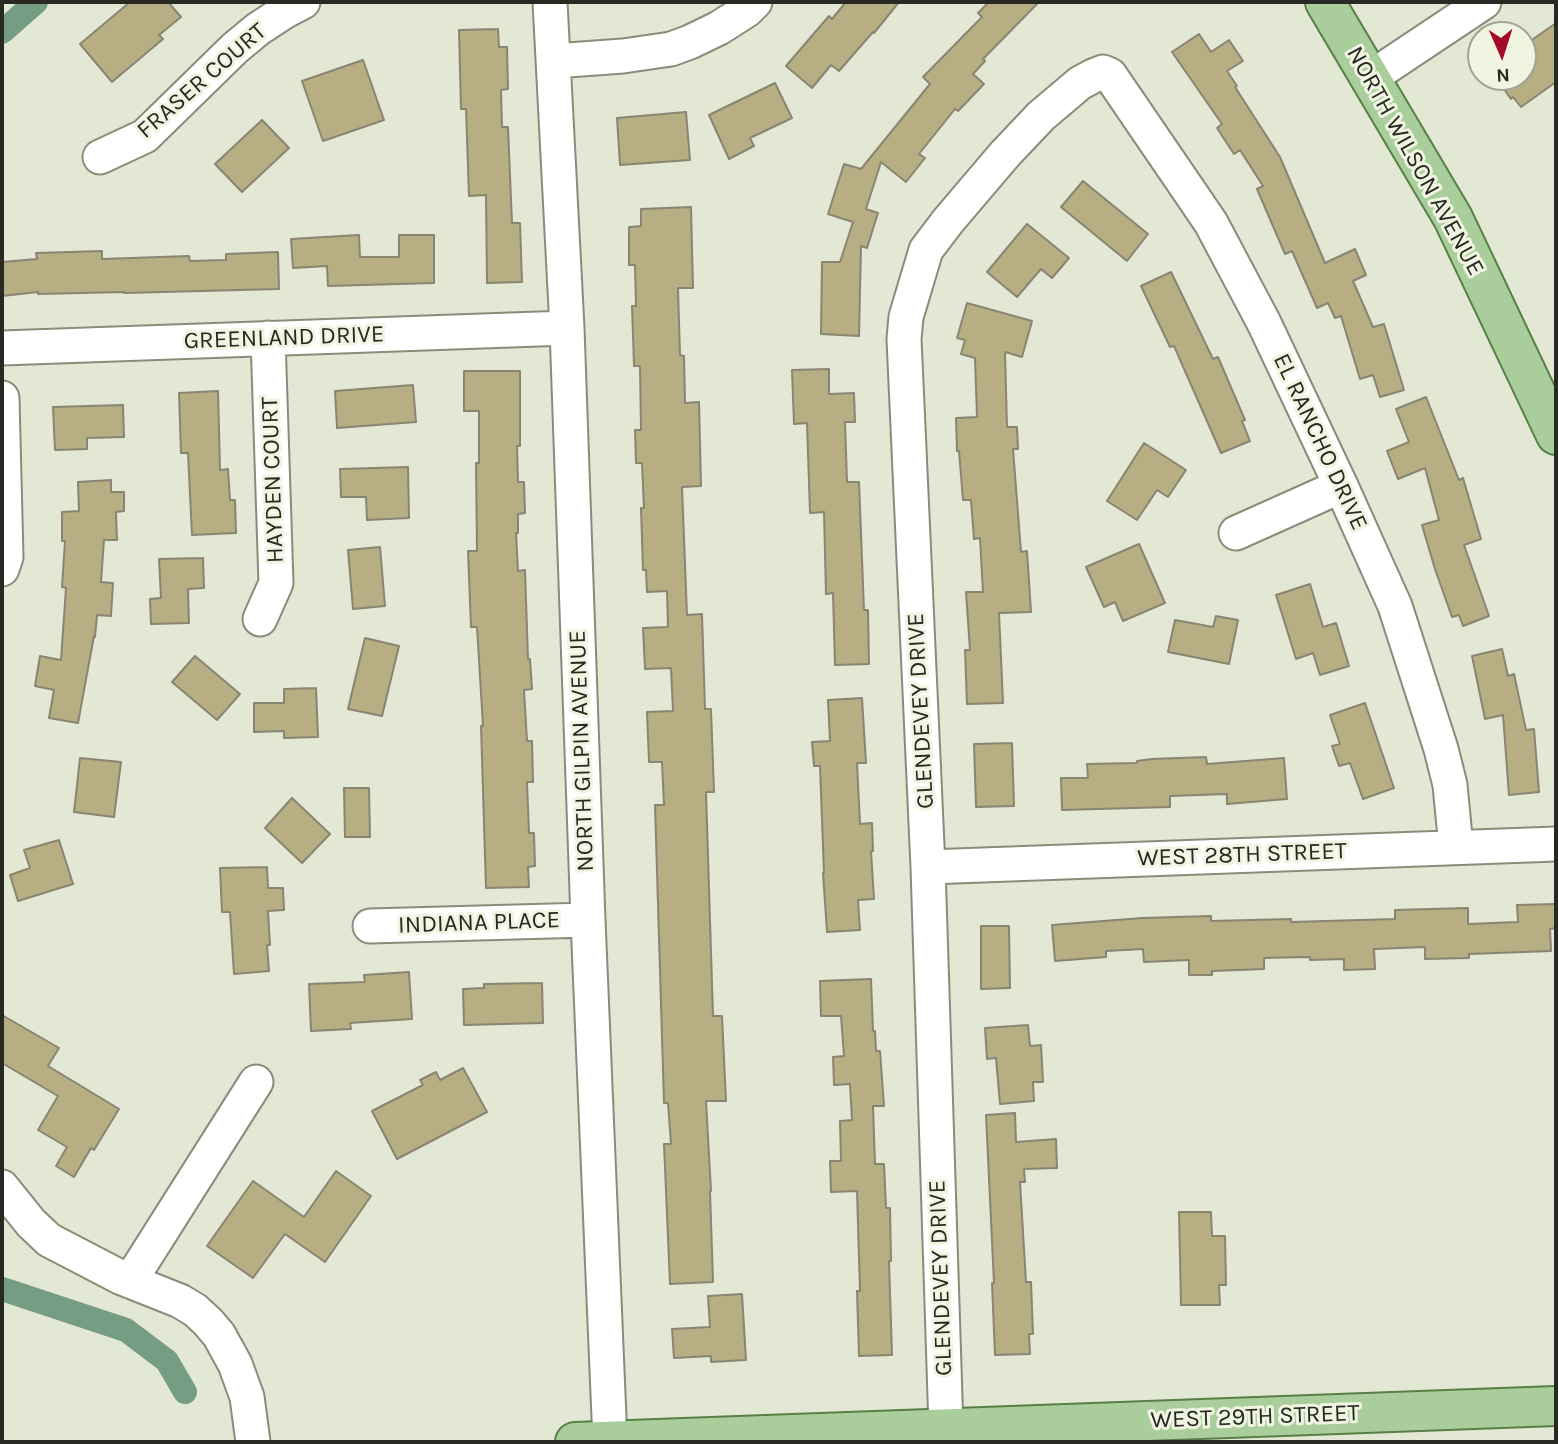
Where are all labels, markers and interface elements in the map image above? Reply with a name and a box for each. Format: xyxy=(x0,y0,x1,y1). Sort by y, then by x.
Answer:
street label: FRASER COURT xyxy=(131,17,273,145)
north arrow xyxy=(1467,21,1537,91)
street label: NORTH WILSON AVENUE xyxy=(1340,41,1490,281)
text: N xyxy=(1496,64,1510,86)
street label: GREENLAND DRIVE xyxy=(183,320,385,356)
street label: EL RANCHO DRIVE xyxy=(1266,349,1374,535)
street label: HAYDEN COURT xyxy=(256,396,290,564)
street label: GLENDEVEY DRIVE xyxy=(901,612,941,810)
street label: NORTH GILPIN AVENUE xyxy=(563,630,601,872)
street label: WEST 28TH STREET xyxy=(1137,837,1347,873)
street label: INDIANA PLACE xyxy=(398,906,560,940)
street label: GLENDEVEY DRIVE xyxy=(923,1180,959,1376)
street label: WEST 29TH STREET xyxy=(1150,1399,1360,1435)

